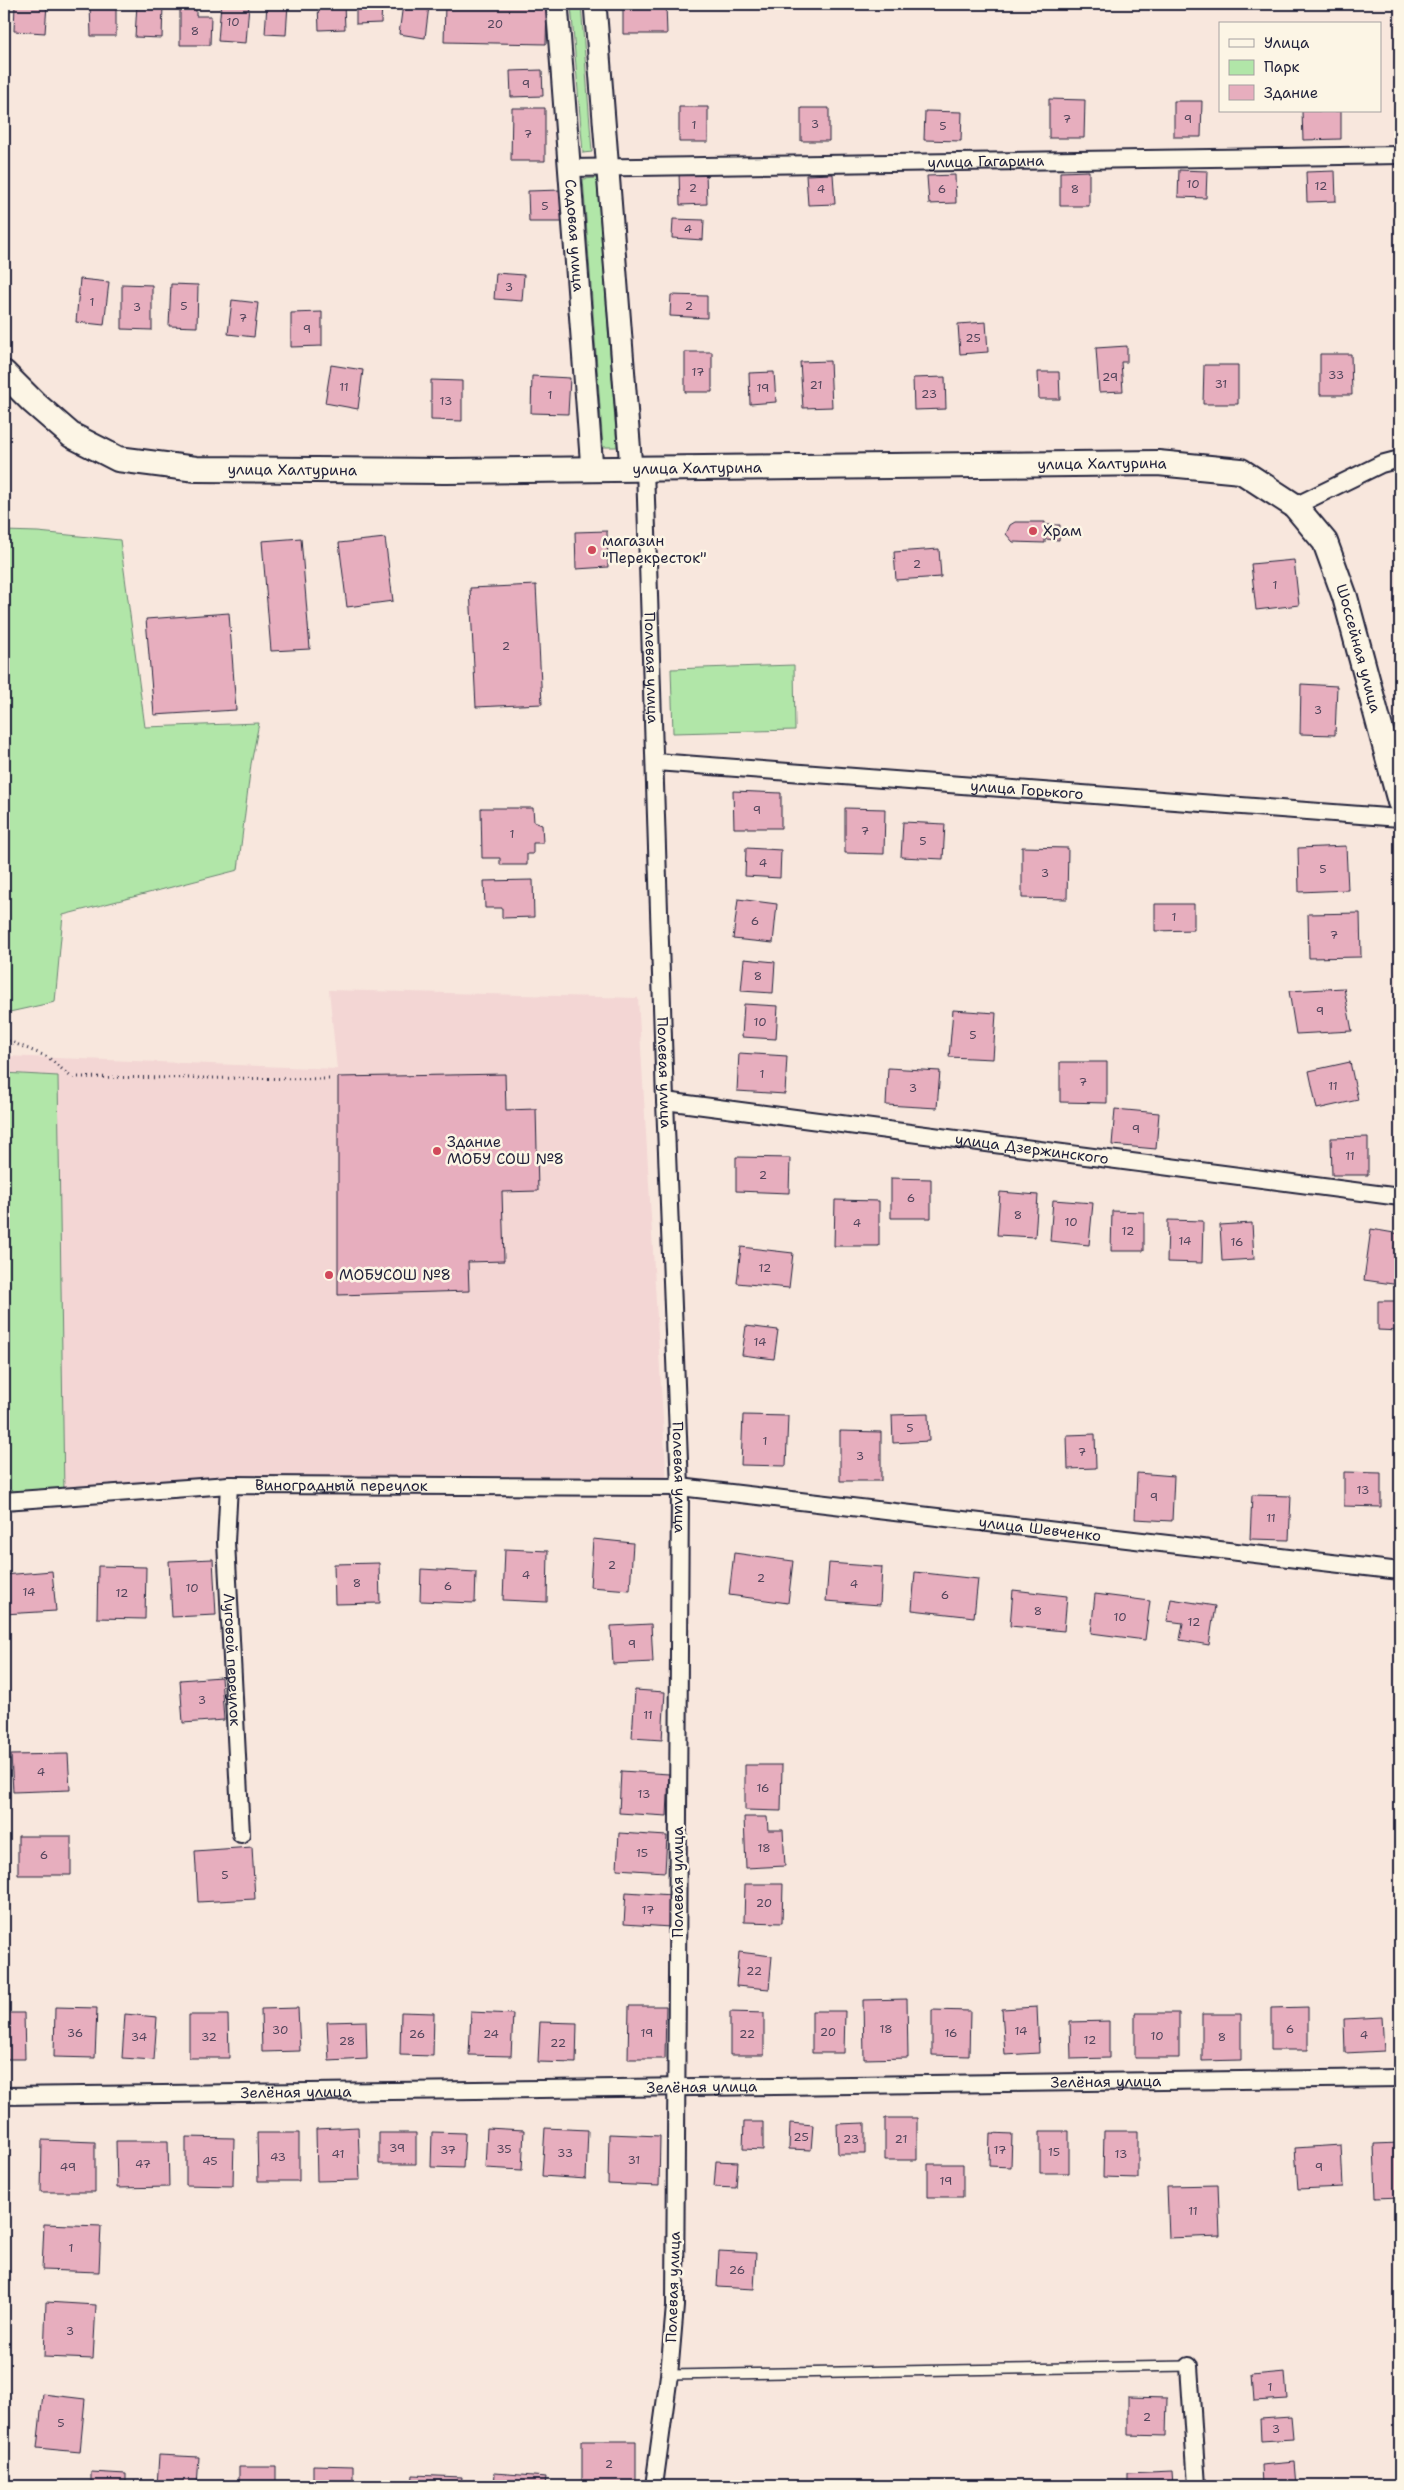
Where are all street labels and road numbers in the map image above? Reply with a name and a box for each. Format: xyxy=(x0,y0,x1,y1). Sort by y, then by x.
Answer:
street label: улица Гагарина xyxy=(927,151,1045,172)
street label: Садовая улица xyxy=(560,178,589,293)
street label: улица Халтурина xyxy=(1037,453,1169,474)
street label: улица Халтурина xyxy=(632,457,763,479)
street label: улица Халтурина xyxy=(227,459,358,480)
street label: Шоссейная улица xyxy=(1331,581,1386,716)
street label: Полевая улица xyxy=(640,612,663,725)
street label: улица Горького xyxy=(970,776,1084,804)
street label: Полевая улица xyxy=(652,1017,676,1129)
street label: улица Дзержинского xyxy=(954,1129,1110,1169)
street label: Полевая улица xyxy=(667,1421,690,1534)
street label: Виноградный переулок xyxy=(255,1475,428,1496)
street label: улица Шевченко xyxy=(978,1512,1102,1546)
street label: Луговой переулок xyxy=(219,1593,245,1727)
street label: Полевая улица xyxy=(668,1826,688,1938)
street label: Зелёная улица xyxy=(1050,2071,1162,2093)
street label: Зелёная улица xyxy=(646,2076,758,2098)
street label: Зелёная улица xyxy=(240,2082,352,2103)
street label: Полевая улица xyxy=(661,2230,685,2343)

